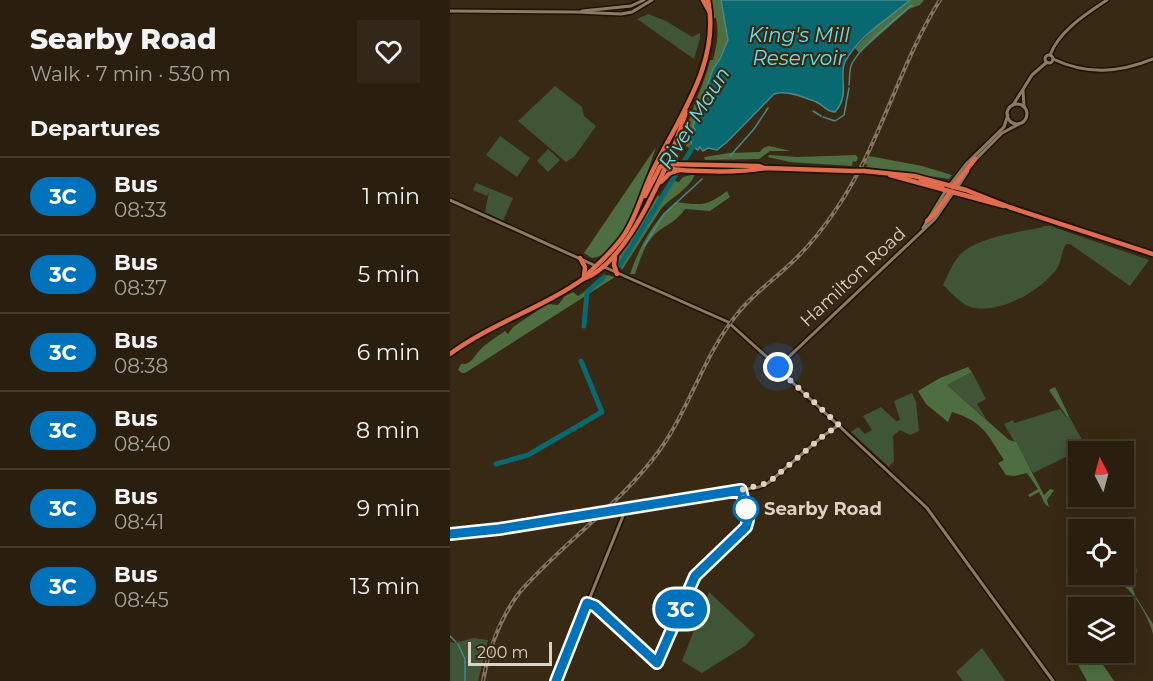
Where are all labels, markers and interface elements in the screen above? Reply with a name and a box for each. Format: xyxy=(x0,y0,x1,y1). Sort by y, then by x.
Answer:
button: heart xyxy=(357,20,420,83)
text: Searby Road xyxy=(30,22,217,56)
water label: King's Mill Reservoir xyxy=(748,23,850,70)
text: Walk · 7 min · 530 m xyxy=(30,62,231,86)
water label: River Maun xyxy=(653,63,735,173)
text: Departures xyxy=(30,115,160,142)
text: Bus xyxy=(114,171,158,198)
text: 1 min xyxy=(362,183,420,210)
text: 3C xyxy=(49,184,77,209)
text: 08:33 xyxy=(114,198,167,222)
street label: Hamilton Road xyxy=(796,223,910,331)
text: Bus xyxy=(114,249,158,276)
text: 5 min xyxy=(358,261,420,288)
text: 3C xyxy=(49,262,77,287)
text: 08:37 xyxy=(114,276,167,300)
text: Bus xyxy=(114,327,158,354)
text: 6 min xyxy=(357,339,420,366)
text: 3C xyxy=(49,340,77,365)
your location xyxy=(763,352,793,382)
text: 08:38 xyxy=(114,354,168,378)
text: Bus xyxy=(114,405,158,432)
text: 8 min xyxy=(356,417,420,444)
text: 3C xyxy=(49,418,77,443)
text: 08:40 xyxy=(114,432,171,456)
north arrow xyxy=(1068,441,1134,507)
map controls xyxy=(1068,441,1134,663)
text: Bus xyxy=(114,483,158,510)
text: 9 min xyxy=(357,495,420,522)
text: 3C xyxy=(49,496,77,521)
marker: Searby Road xyxy=(733,496,759,522)
place label: Searby Road xyxy=(764,498,882,520)
text: 08:41 xyxy=(114,510,164,534)
button: locate xyxy=(1068,519,1134,585)
text: Bus xyxy=(114,561,158,588)
text: 13 min xyxy=(350,573,420,600)
text: 3C xyxy=(49,574,77,599)
text: 08:45 xyxy=(114,588,169,612)
line badge: 3C xyxy=(654,590,708,628)
text: 3C xyxy=(667,597,695,622)
button: layers xyxy=(1068,597,1134,663)
scale bar xyxy=(468,639,552,666)
text: 200 m xyxy=(477,643,528,662)

